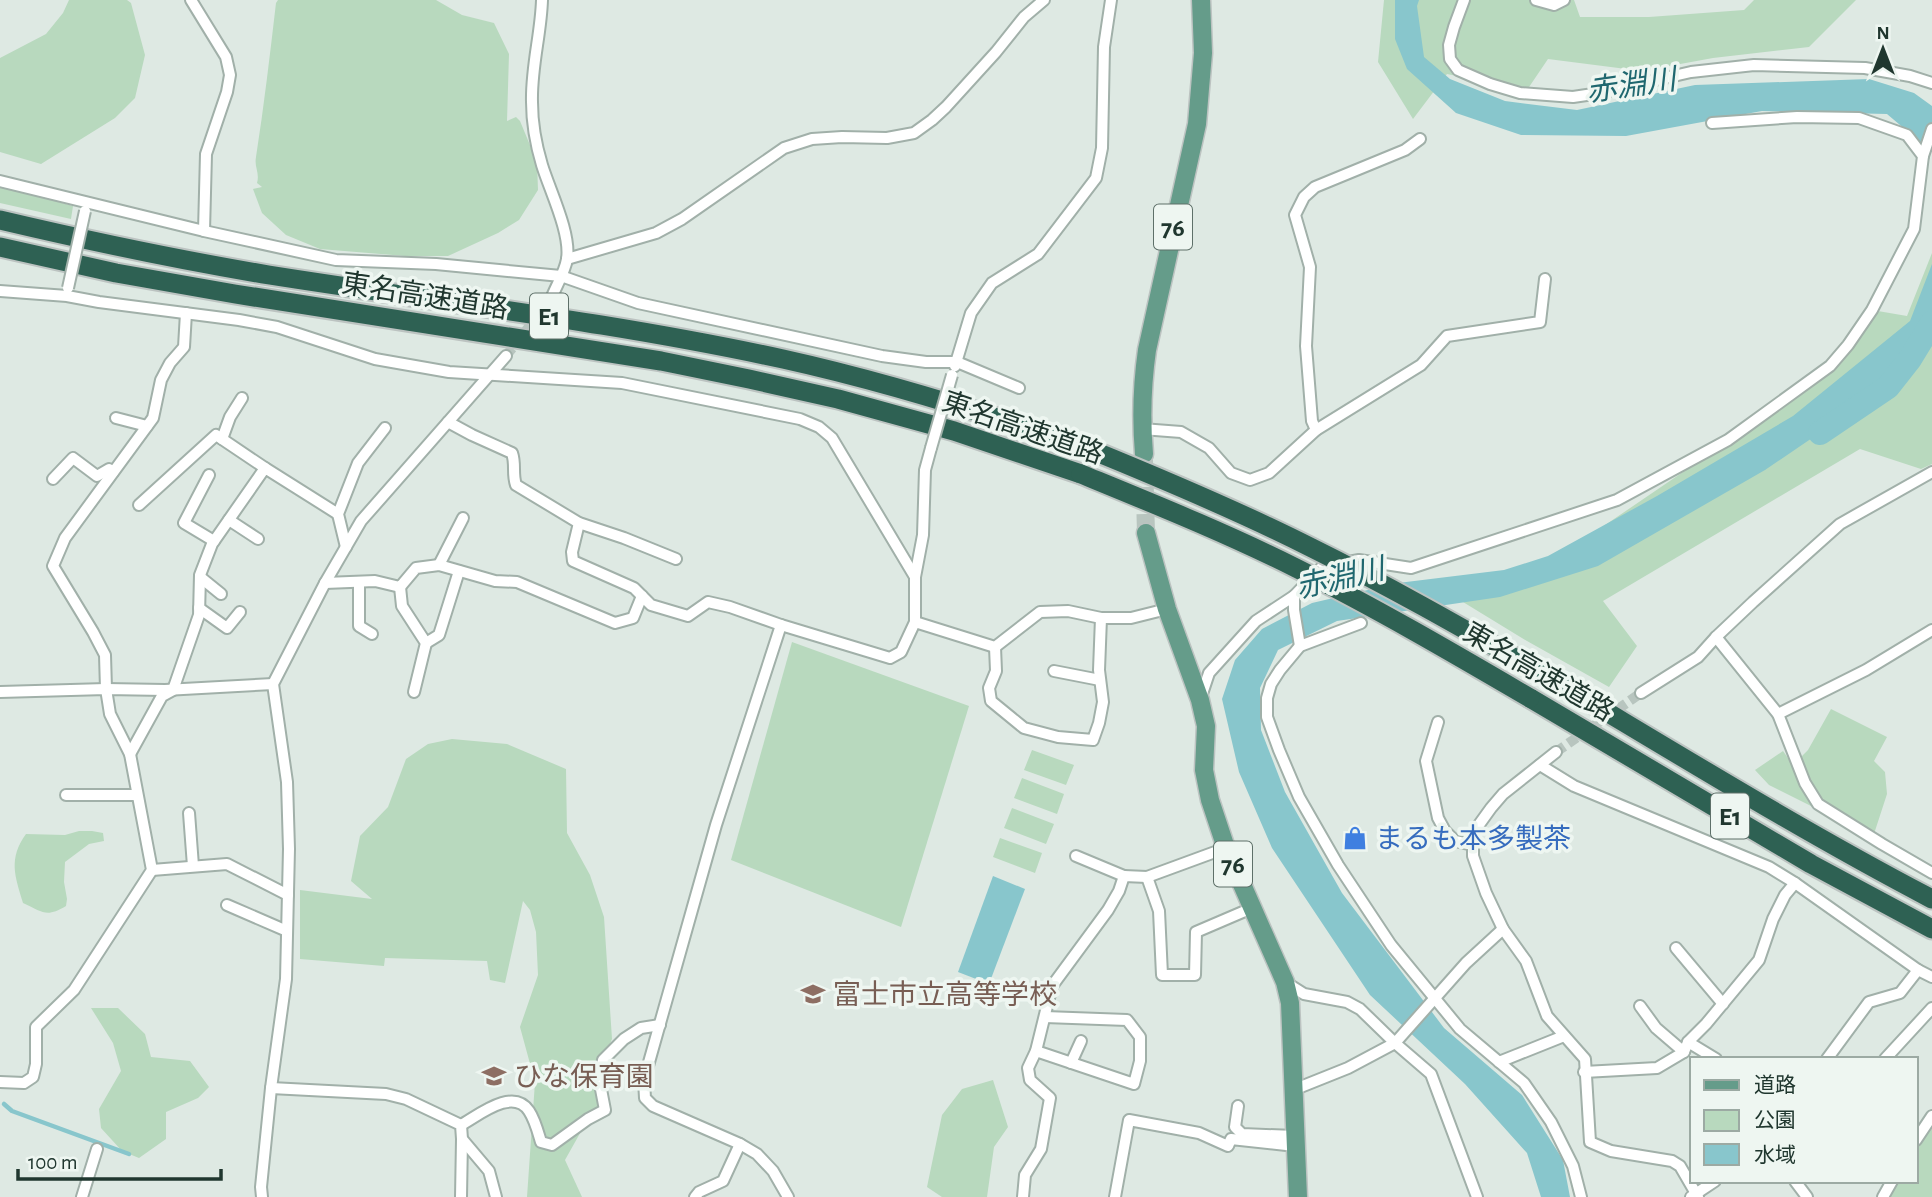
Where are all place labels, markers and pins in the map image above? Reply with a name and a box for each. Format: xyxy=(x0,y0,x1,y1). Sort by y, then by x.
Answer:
shop icon: まるも本多製茶 xyxy=(1341,824,1369,852)
place label: まるも本多製茶 xyxy=(1375,824,1571,854)
school or university icon: 富士市立高等学校 xyxy=(799,980,827,1008)
place label: 富士市立高等学校 xyxy=(833,980,1057,1010)
school or university icon: ひな保育園 xyxy=(480,1062,508,1090)
place label: ひな保育園 xyxy=(514,1062,654,1092)

